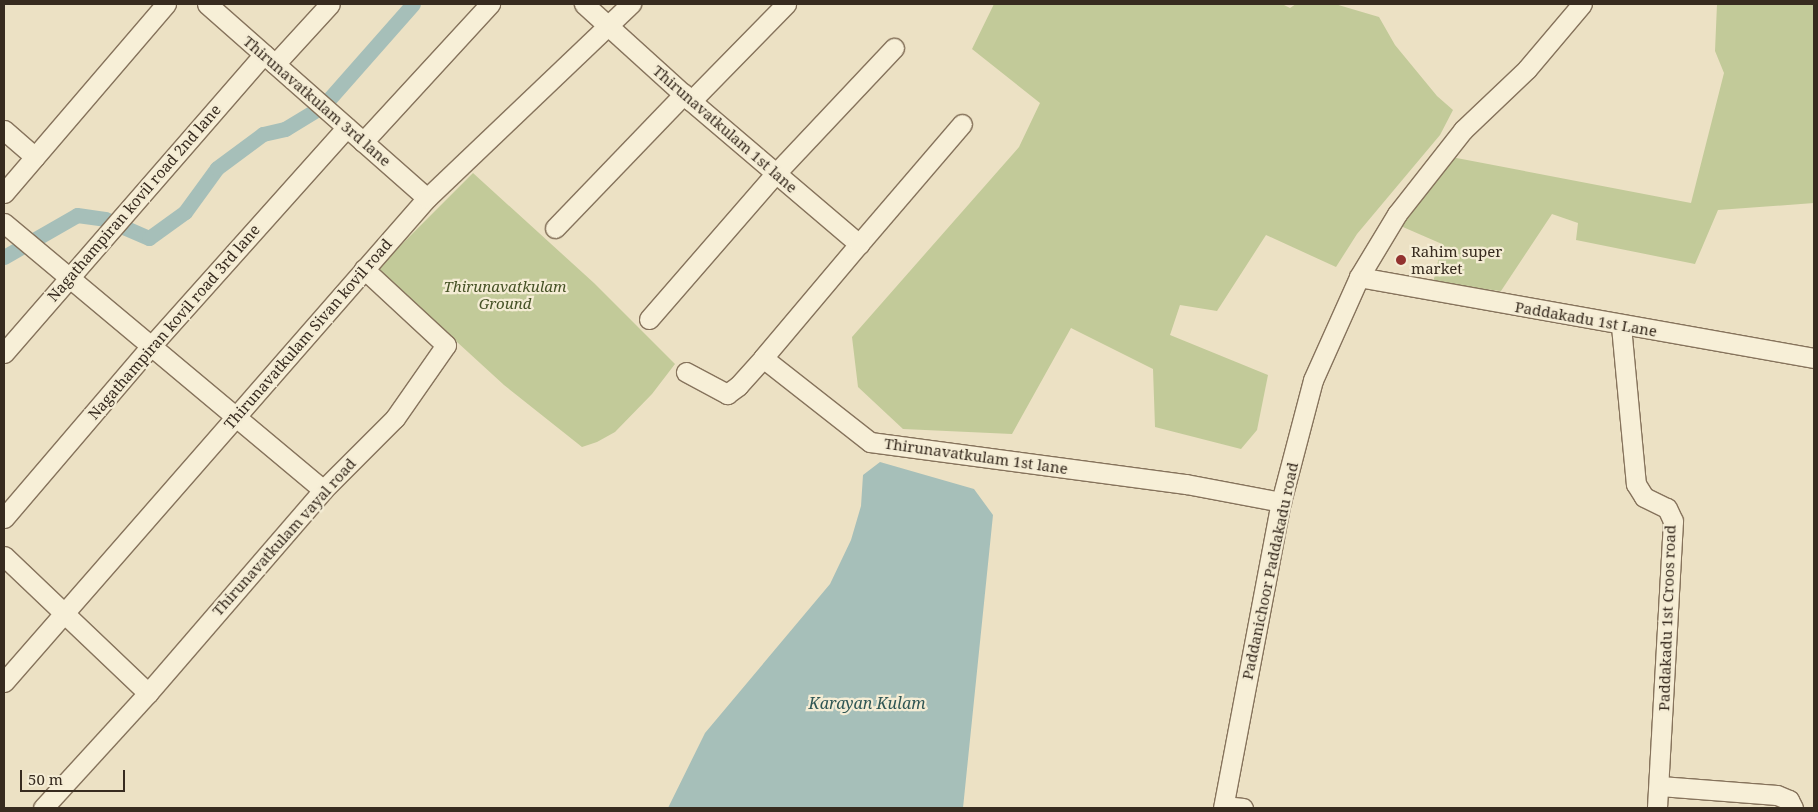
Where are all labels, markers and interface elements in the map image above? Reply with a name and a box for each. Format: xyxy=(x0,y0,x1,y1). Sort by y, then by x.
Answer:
street label: Thirunavatkulam 3rd lane xyxy=(240,32,394,170)
street label: Thirunavatkulam 1st lane xyxy=(649,61,801,197)
street label: Nagathampiran kovil road 2nd lane xyxy=(44,101,224,305)
street label: Nagathampiran kovil road 3rd lane xyxy=(84,221,264,423)
street label: Thirunavatkulam Sivan kovil road xyxy=(220,235,396,433)
place label: Rahim super market xyxy=(1411,242,1502,277)
marker: Rahim super market xyxy=(1395,254,1407,266)
park label: Thirunavatkulam Ground xyxy=(444,277,566,312)
street label: Paddakadu 1st Lane xyxy=(1514,298,1658,340)
street label: Thirunavatkulam 1st lane xyxy=(883,434,1069,478)
street label: Thirunavatkulam vayal road xyxy=(208,455,360,619)
street label: Paddanichoor Paddakadu road xyxy=(1238,461,1302,681)
street label: Paddakadu 1st Croos road xyxy=(1655,525,1679,711)
water label: Karayan Kulam xyxy=(809,693,925,713)
scale bar xyxy=(22,760,128,792)
text: 50 m xyxy=(28,769,63,789)

